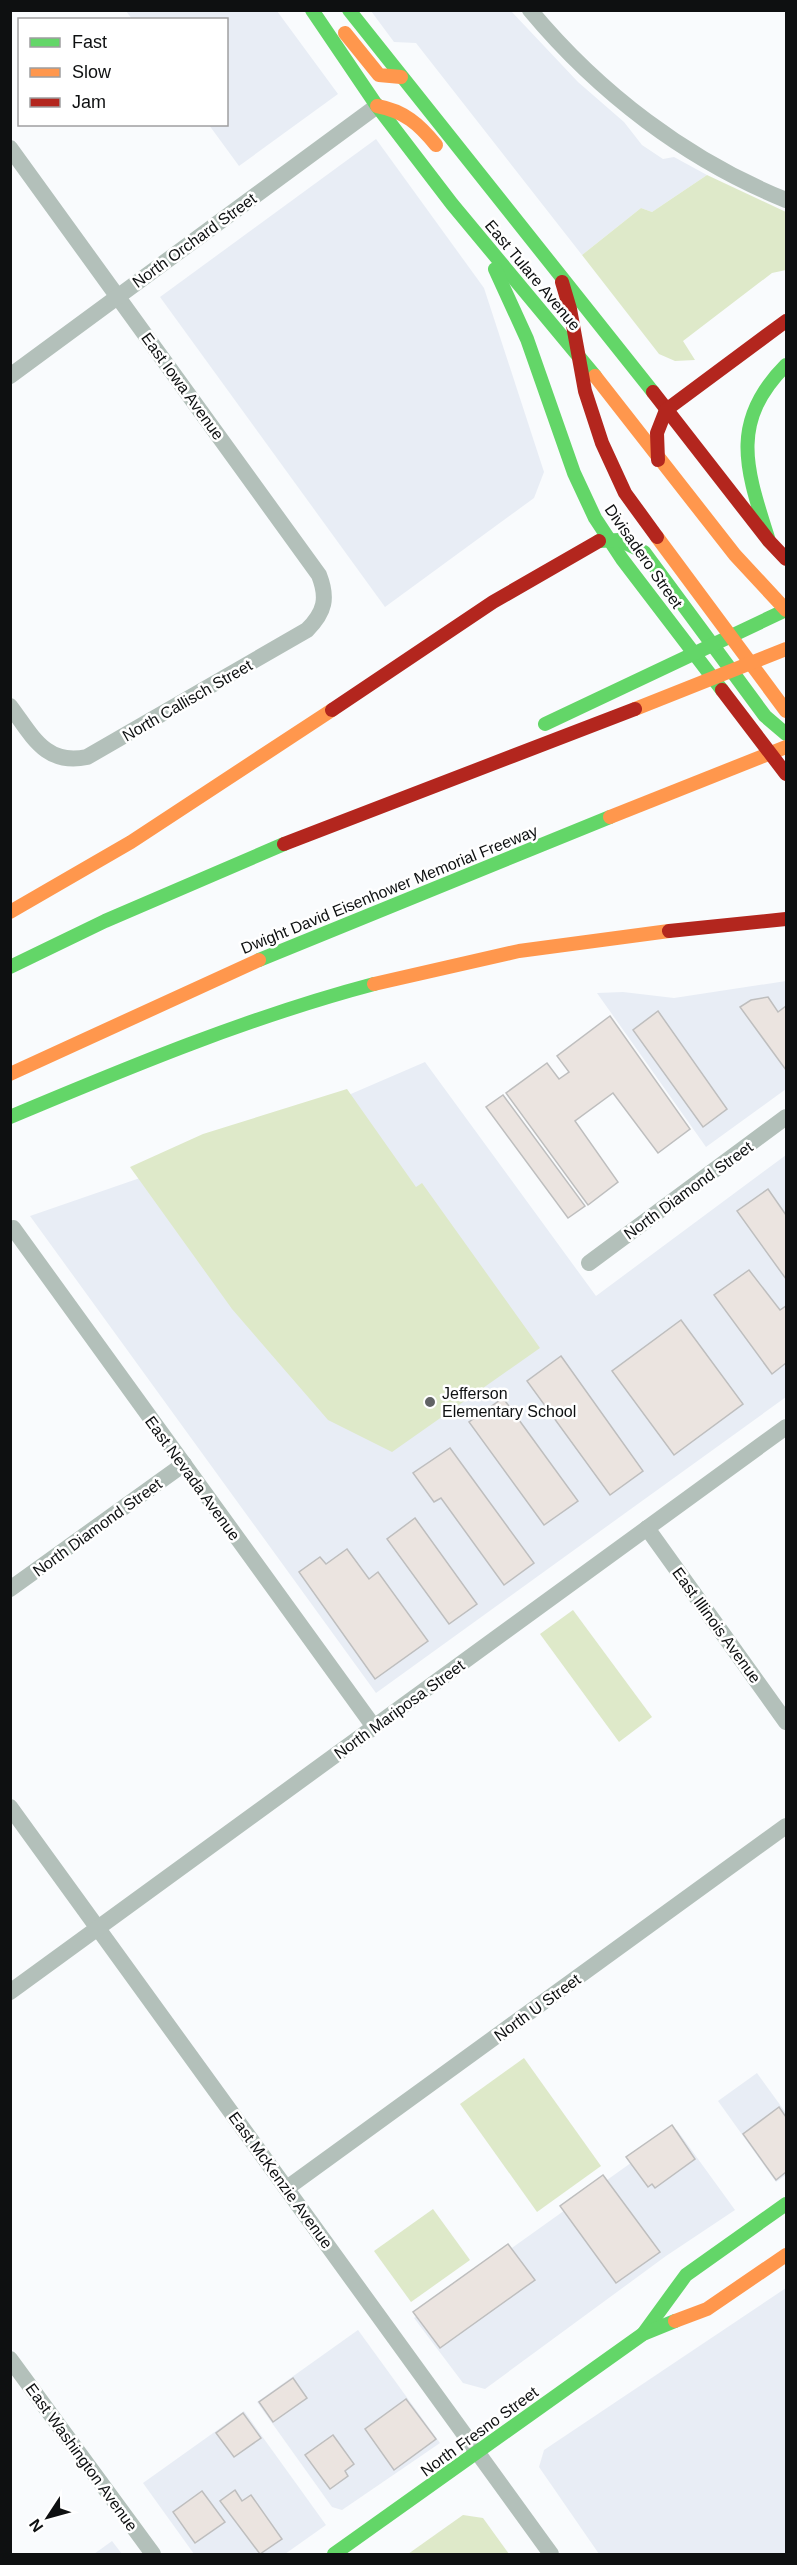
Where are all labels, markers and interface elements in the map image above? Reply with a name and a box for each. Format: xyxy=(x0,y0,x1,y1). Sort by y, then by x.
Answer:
legend xyxy=(18,18,228,126)
text: Fast xyxy=(72,32,107,52)
text: Slow xyxy=(72,62,112,82)
text: Jam xyxy=(72,92,106,112)
street label: North Orchard Street xyxy=(129,190,260,291)
street label: East Tulare Avenue xyxy=(482,217,584,334)
street label: East Iowa Avenue xyxy=(138,330,227,443)
street label: Divisadero Street xyxy=(601,501,686,612)
street label: North Callisch Street xyxy=(119,656,256,744)
street label: Dwight David Eisenhower Memorial Freeway xyxy=(238,822,540,957)
street label: North Diamond Street xyxy=(621,1138,756,1243)
place label: Jefferson Elementary School xyxy=(442,1385,576,1420)
marker: Jefferson Elementary School xyxy=(423,1395,437,1409)
street label: East Nevada Avenue xyxy=(142,1413,243,1544)
street label: North Diamond Street xyxy=(30,1475,165,1580)
street label: East Illinois Avenue xyxy=(669,1564,764,1686)
street label: North Mariposa Street xyxy=(331,1656,468,1762)
street label: North U Street xyxy=(491,1970,584,2044)
street label: East McKenzie Avenue xyxy=(225,2109,336,2252)
street label: East Washington Avenue xyxy=(22,2380,141,2534)
street label: North Fresno Street xyxy=(417,2383,542,2480)
north arrow xyxy=(18,2487,78,2547)
text: N xyxy=(26,2516,47,2535)

